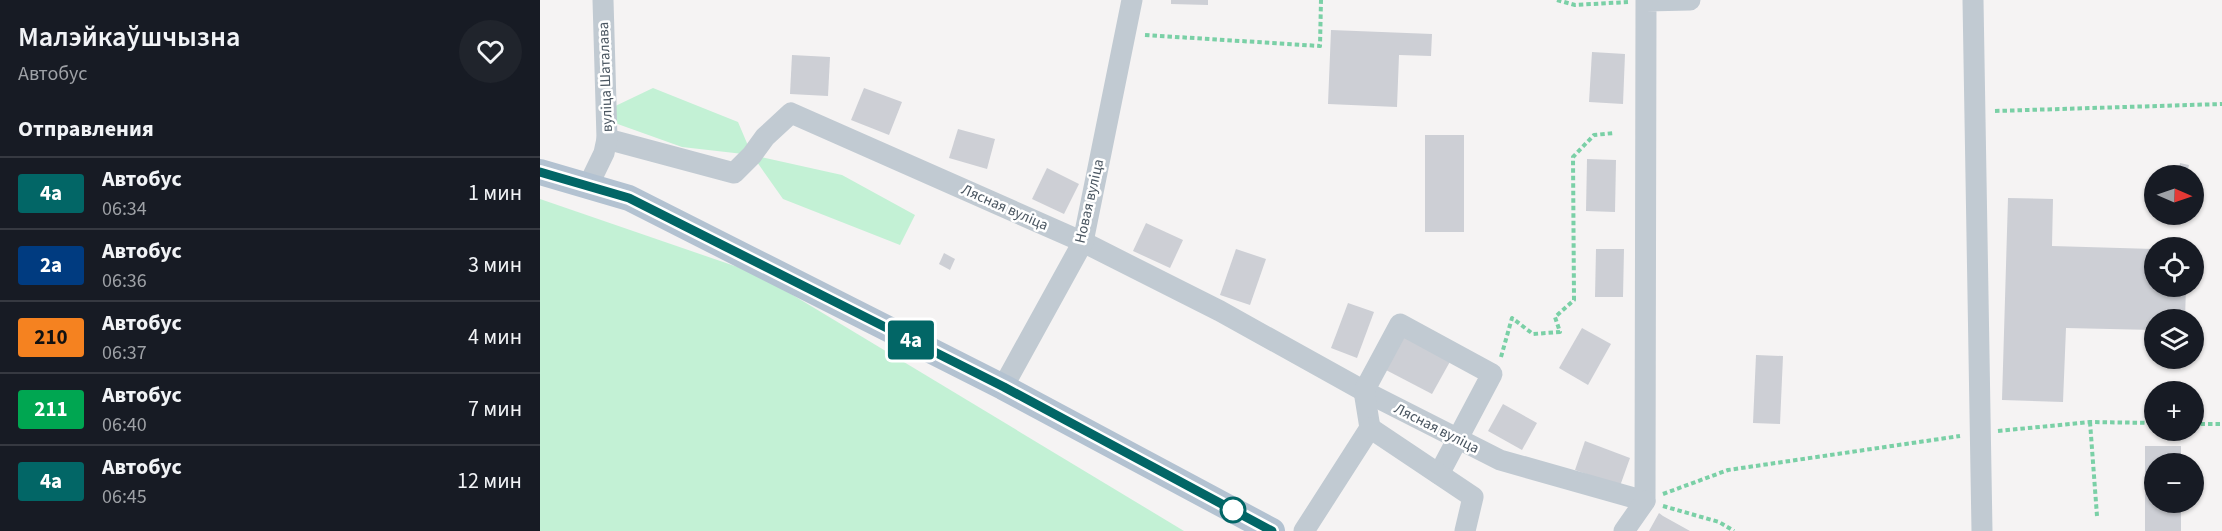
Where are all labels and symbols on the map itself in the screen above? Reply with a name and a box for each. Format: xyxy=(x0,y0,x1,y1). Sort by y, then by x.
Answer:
street label: вуліца Шаталава xyxy=(593,21,618,133)
street label: Новая вуліца xyxy=(1070,157,1109,245)
north arrow xyxy=(2144,165,2204,225)
street label: Лясная вуліца xyxy=(958,179,1051,236)
line badge: 4а xyxy=(884,320,938,360)
street label: Лясная вуліца xyxy=(1391,398,1483,459)
unlabelled marker xyxy=(1220,497,1246,523)

